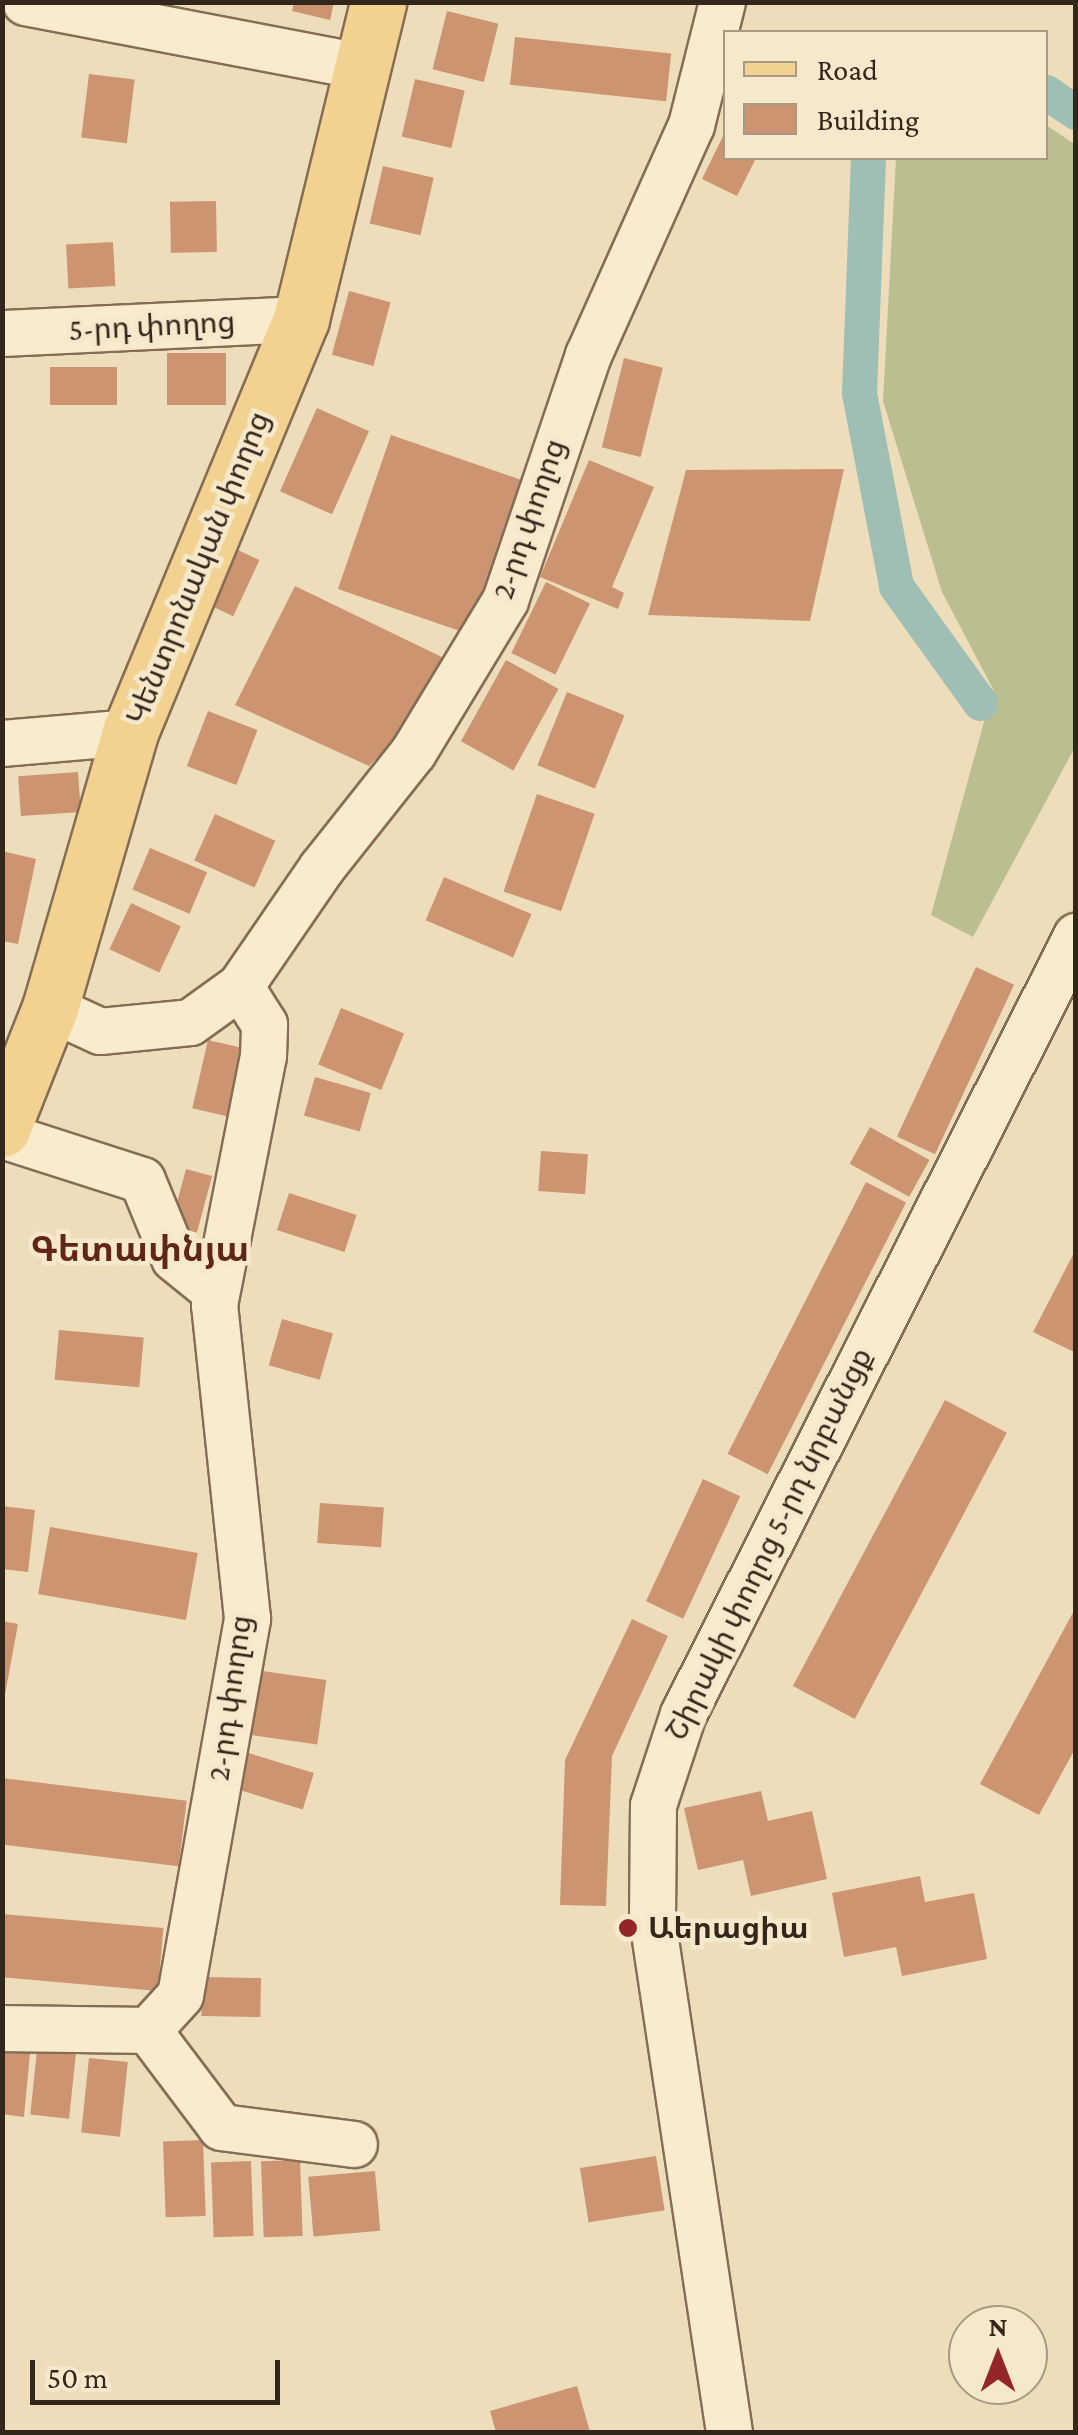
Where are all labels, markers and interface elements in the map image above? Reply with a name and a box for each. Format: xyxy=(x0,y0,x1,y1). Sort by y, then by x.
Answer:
legend xyxy=(723,30,1048,160)
text: Road xyxy=(817,53,878,86)
text: Building xyxy=(817,103,919,136)
street label: 5-րդ փողոց xyxy=(68,304,236,348)
street label: Կենտրոնական փողոց xyxy=(119,406,277,730)
street label: 2-րդ փողոց xyxy=(485,434,573,604)
district label: Գետափնյա xyxy=(31,1229,249,1271)
street label: Շիրակի փողոց 5-րդ նրբանցք xyxy=(658,1342,880,1746)
street label: 2-րդ փողոց xyxy=(201,1613,259,1783)
place label: Աերացիա xyxy=(648,1910,809,1946)
marker: Աերացիա xyxy=(617,1917,639,1939)
north arrow xyxy=(948,2305,1048,2405)
text: N xyxy=(988,2311,1008,2342)
scale bar xyxy=(35,2340,285,2402)
text: 50 m xyxy=(47,2361,108,2394)

